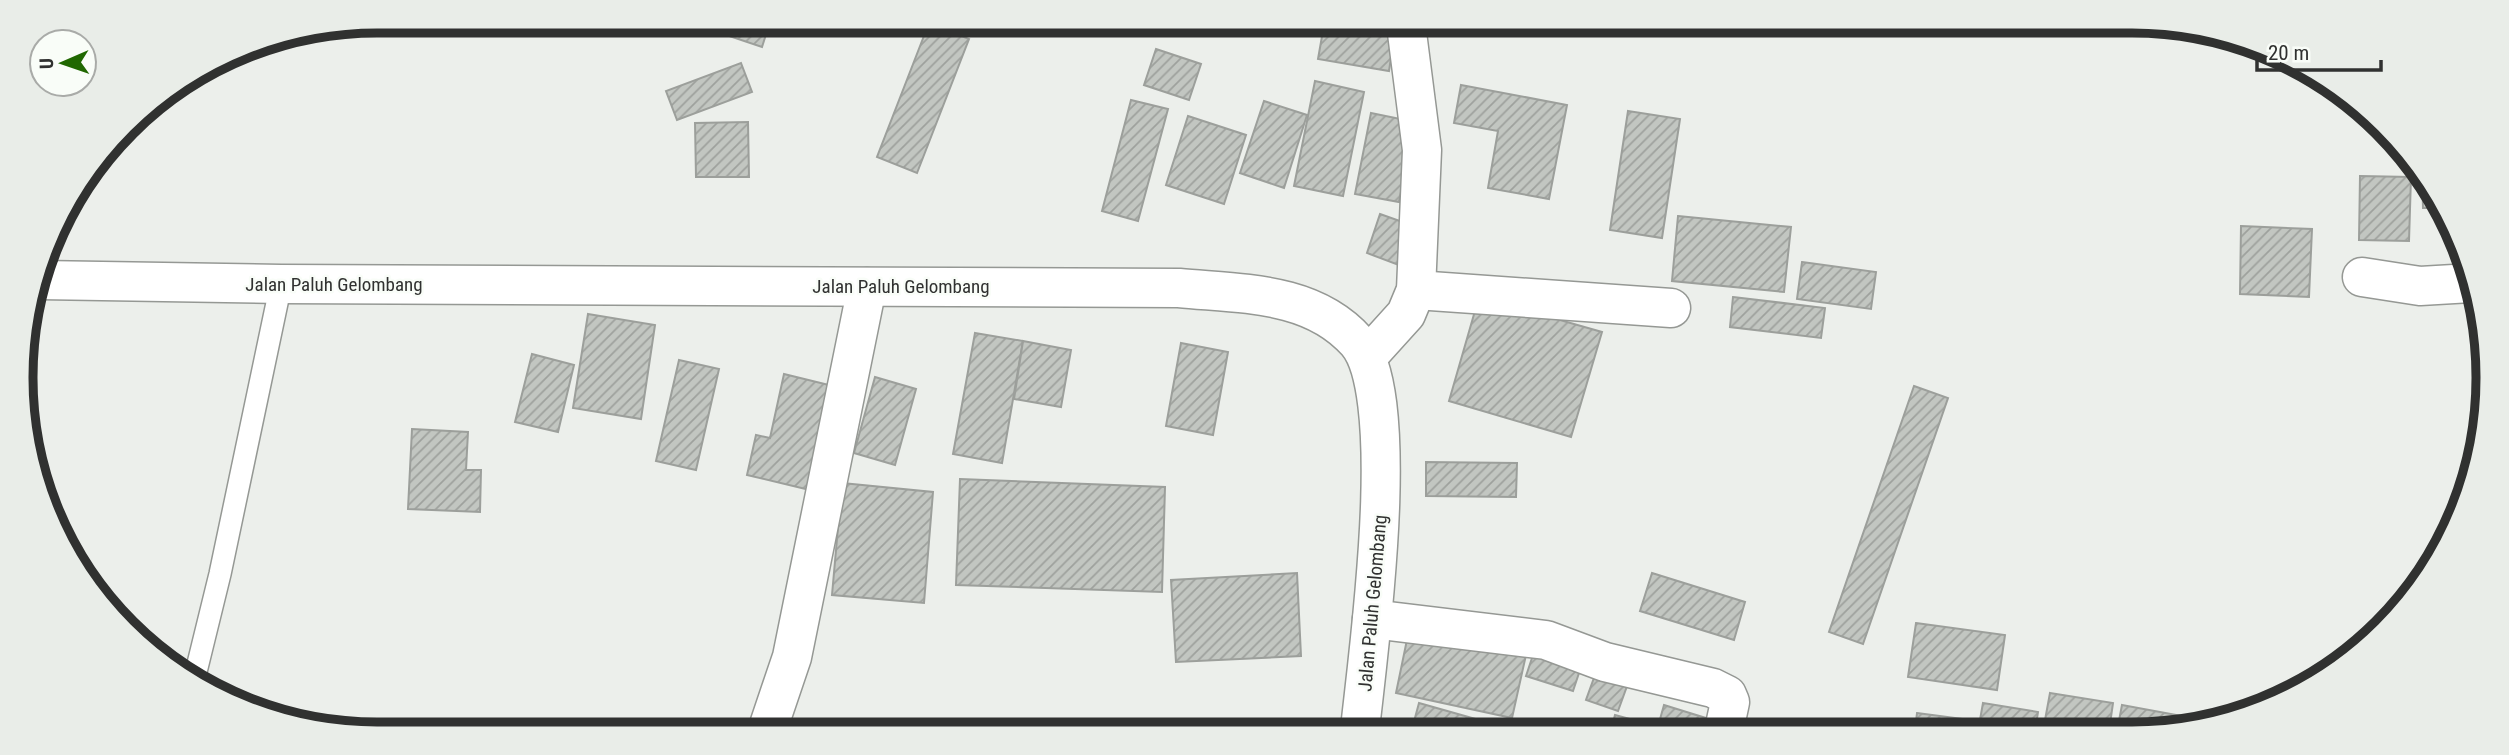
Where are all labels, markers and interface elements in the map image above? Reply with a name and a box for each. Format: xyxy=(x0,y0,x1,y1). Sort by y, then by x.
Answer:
north arrow xyxy=(28,28,98,98)
scale bar xyxy=(2257,28,2381,72)
text: 20 m xyxy=(2268,41,2309,65)
text: U xyxy=(35,58,58,69)
street label: Jalan Paluh Gelombang xyxy=(245,273,423,296)
street label: Jalan Paluh Gelombang xyxy=(812,275,990,298)
street label: Jalan Paluh Gelombang xyxy=(1353,514,1392,692)

